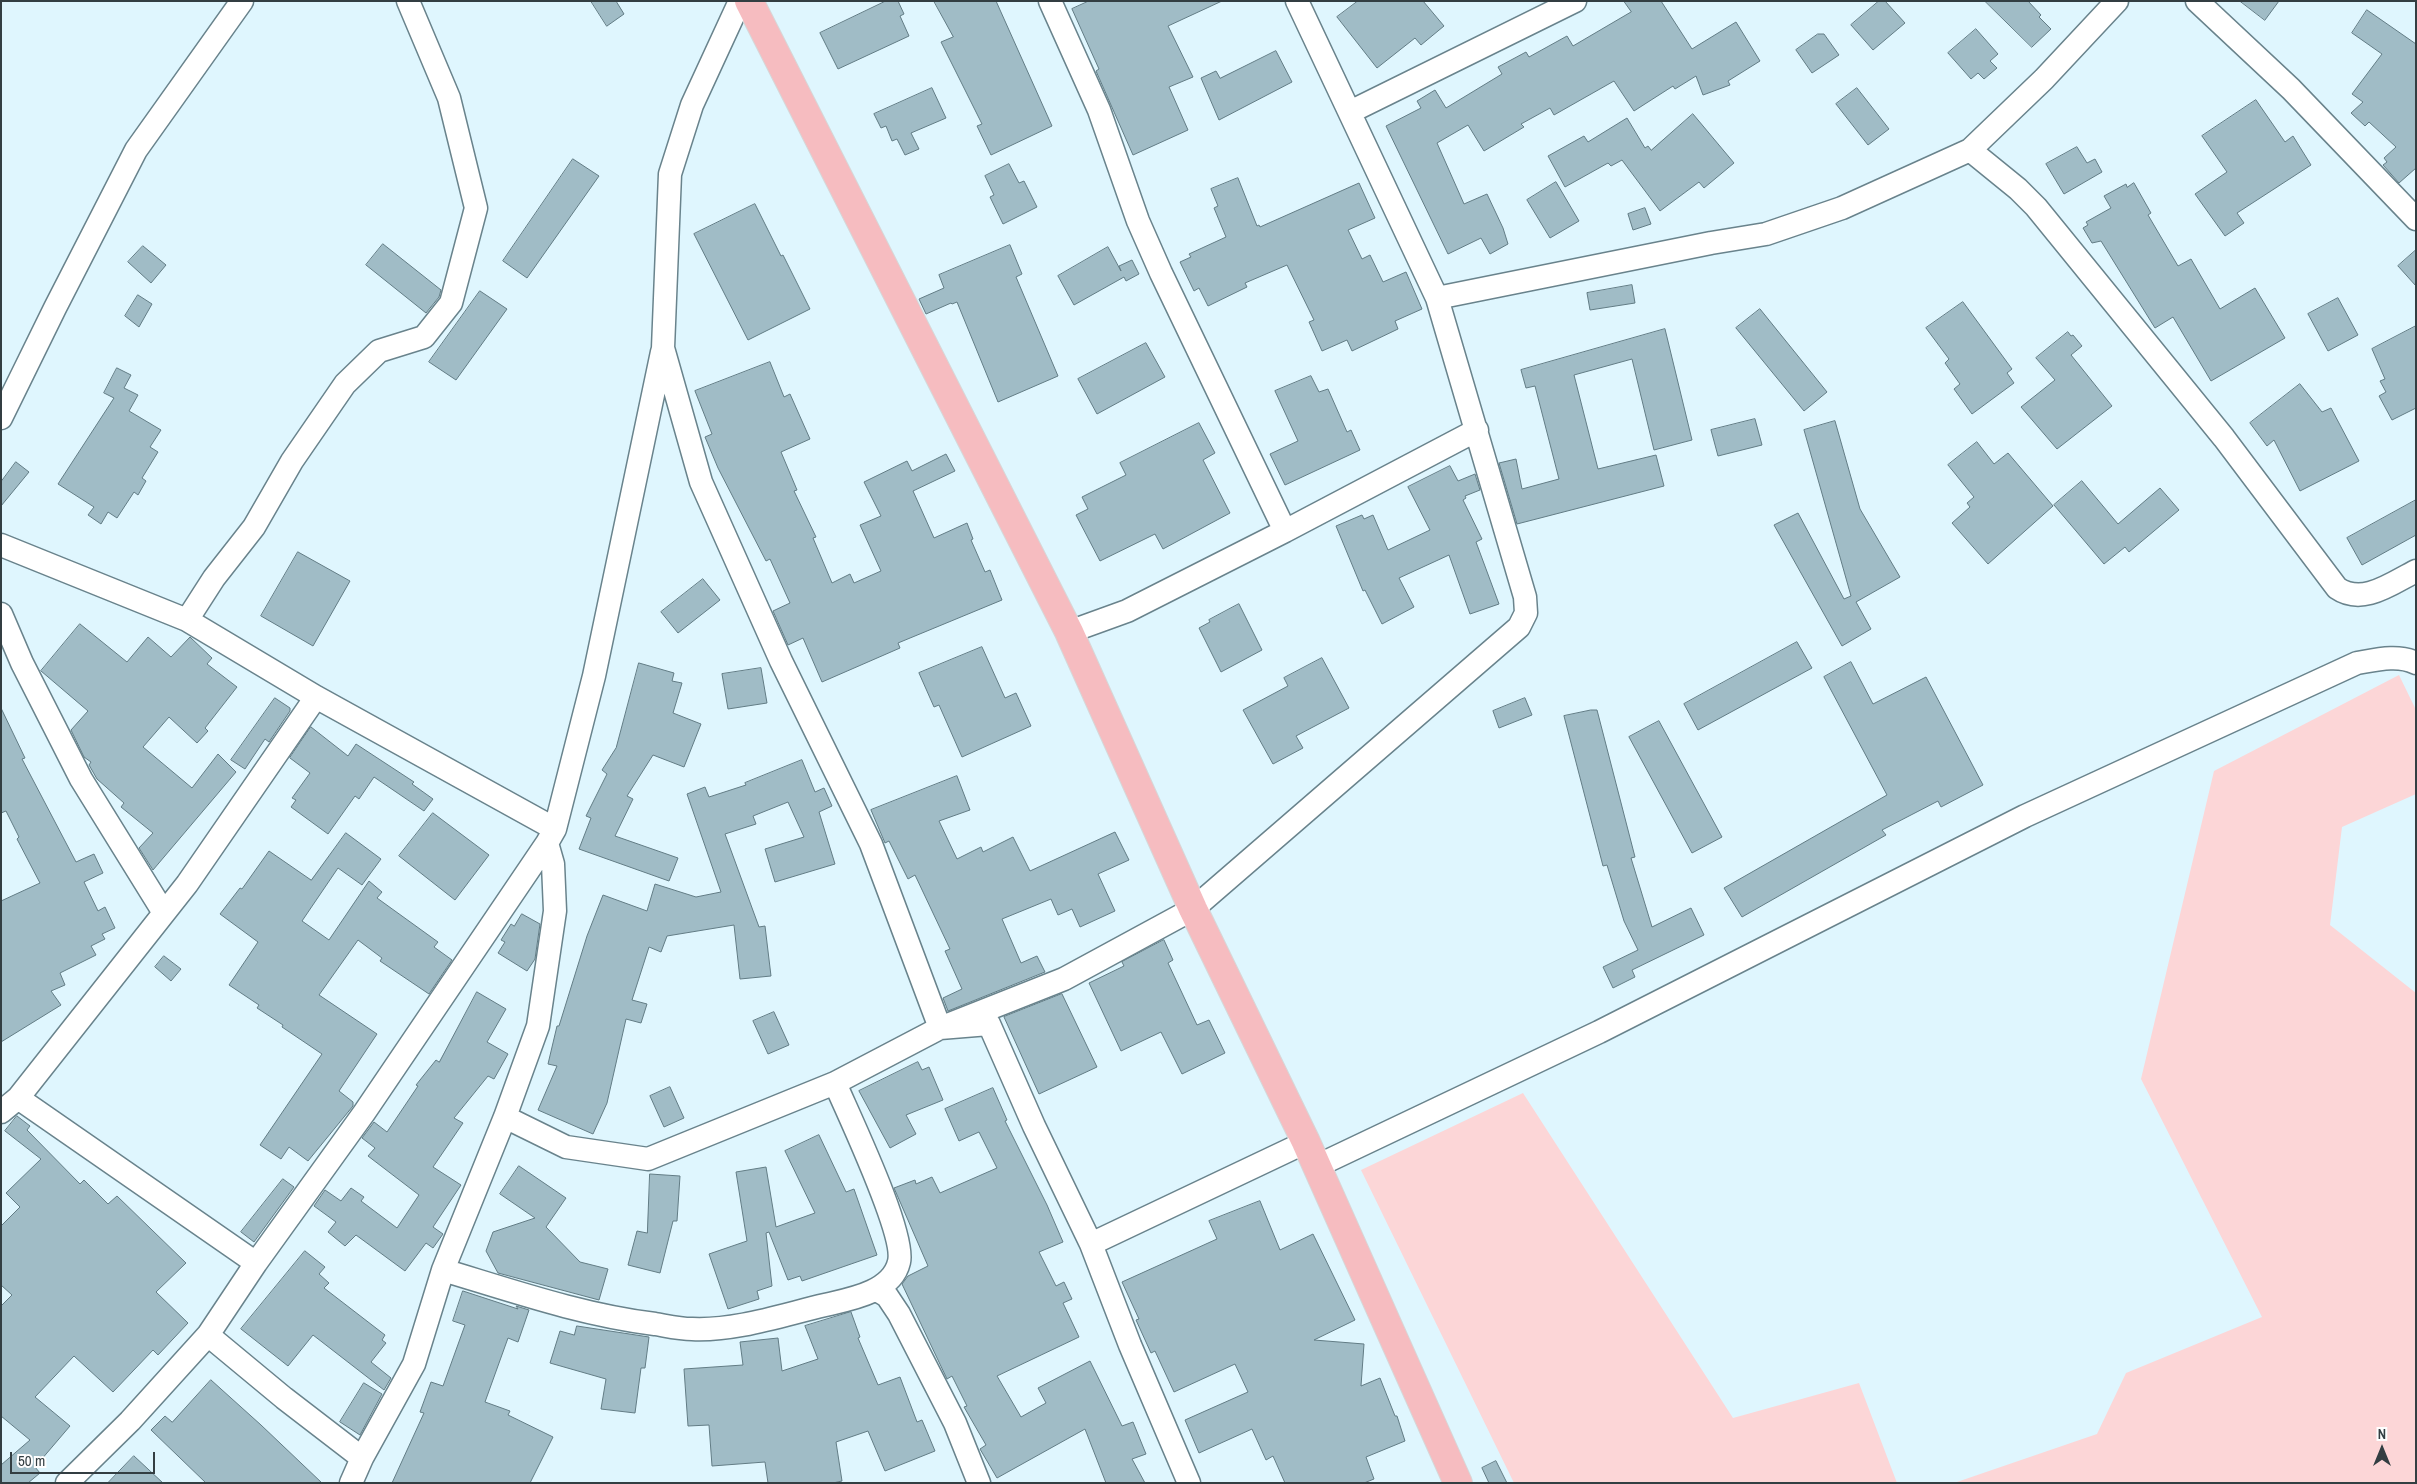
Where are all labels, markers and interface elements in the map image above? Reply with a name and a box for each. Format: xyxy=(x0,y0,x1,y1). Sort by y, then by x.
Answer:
north arrow xyxy=(2357,1424,2407,1474)
text: N xyxy=(2378,1425,2386,1443)
scale bar xyxy=(12,1442,158,1474)
text: 50 m xyxy=(18,1450,45,1471)

